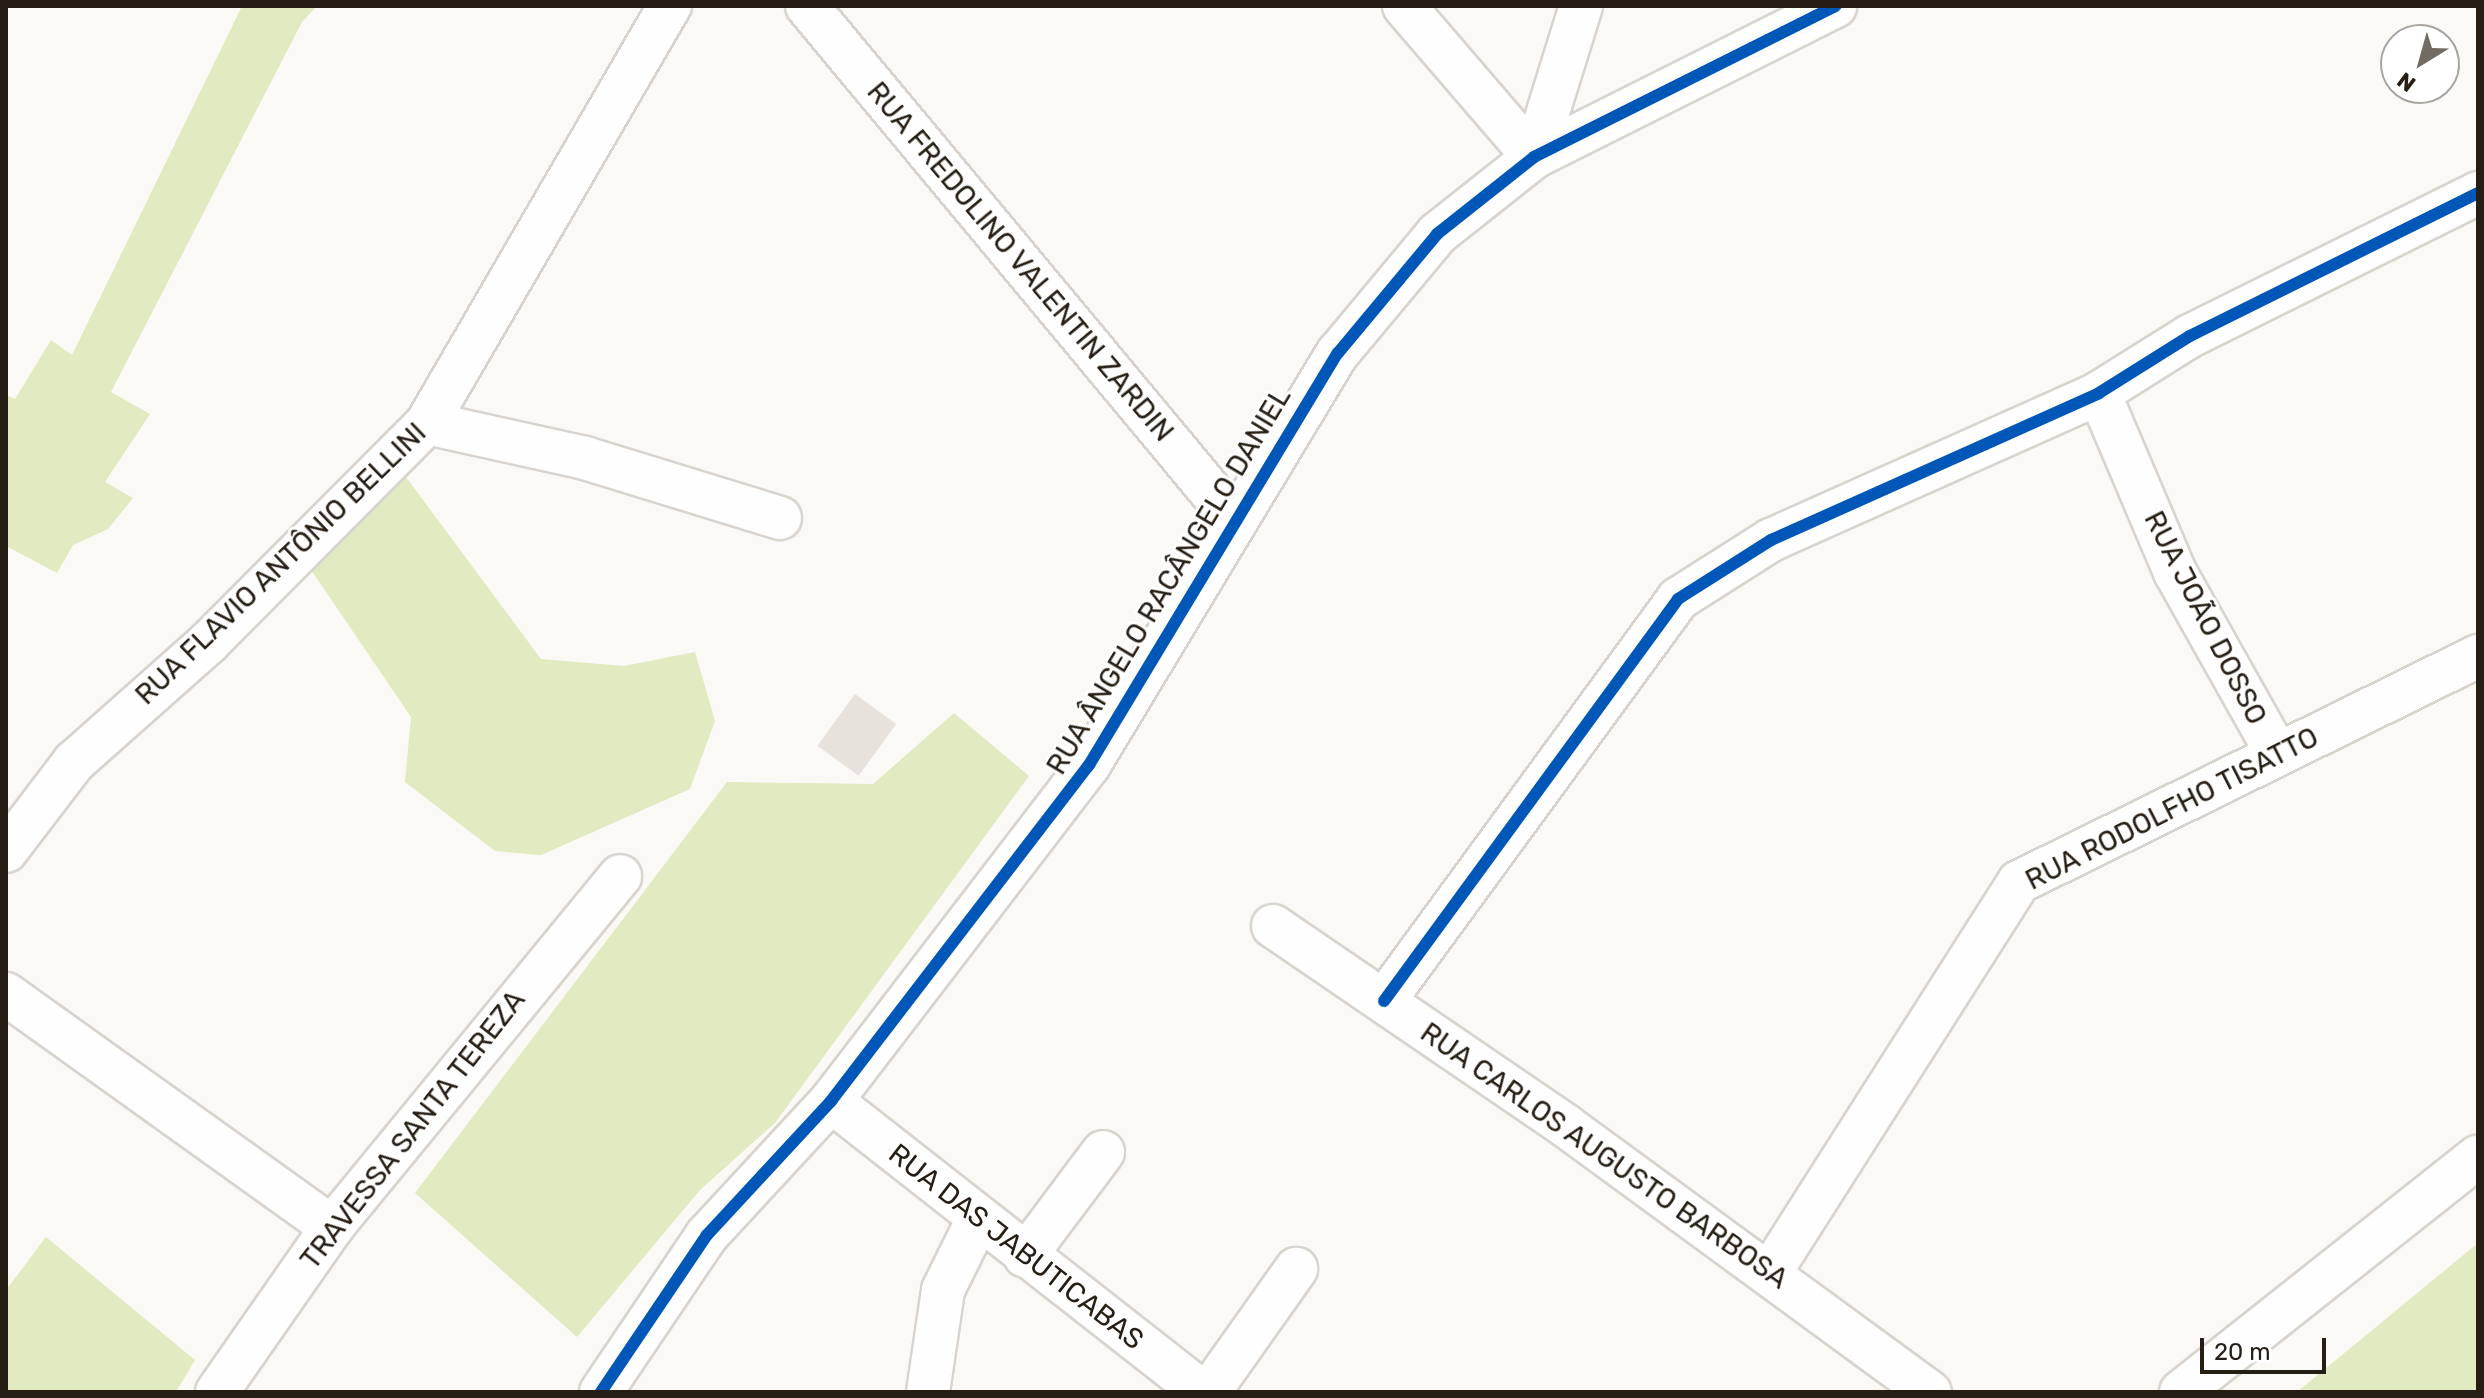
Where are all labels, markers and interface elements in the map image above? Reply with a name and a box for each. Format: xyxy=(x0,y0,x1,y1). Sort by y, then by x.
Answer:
north arrow xyxy=(2380,24,2460,104)
text: N xyxy=(2392,66,2421,98)
street label: RUA FREDOLINO VALENTIN ZARDIN xyxy=(859,75,1181,449)
street label: RUA ÂNGELO RACÂNGELO DANIEL xyxy=(1039,381,1299,781)
street label: RUA FLAVIO ANTÔNIO BELLINI xyxy=(128,416,434,712)
street label: RUA JOÃO DOSSO xyxy=(2137,505,2273,731)
street label: RUA RODOLFHO TISATTO xyxy=(2019,720,2325,898)
street label: TRAVESSA SANTA TEREZA xyxy=(293,983,533,1277)
street label: RUA CARLOS AUGUSTO BARBOSA xyxy=(1413,1015,1795,1297)
street label: RUA DAS JABUTICABAS xyxy=(882,1137,1150,1357)
scale bar xyxy=(2204,1322,2330,1372)
text: 20 m xyxy=(2214,1338,2271,1366)

